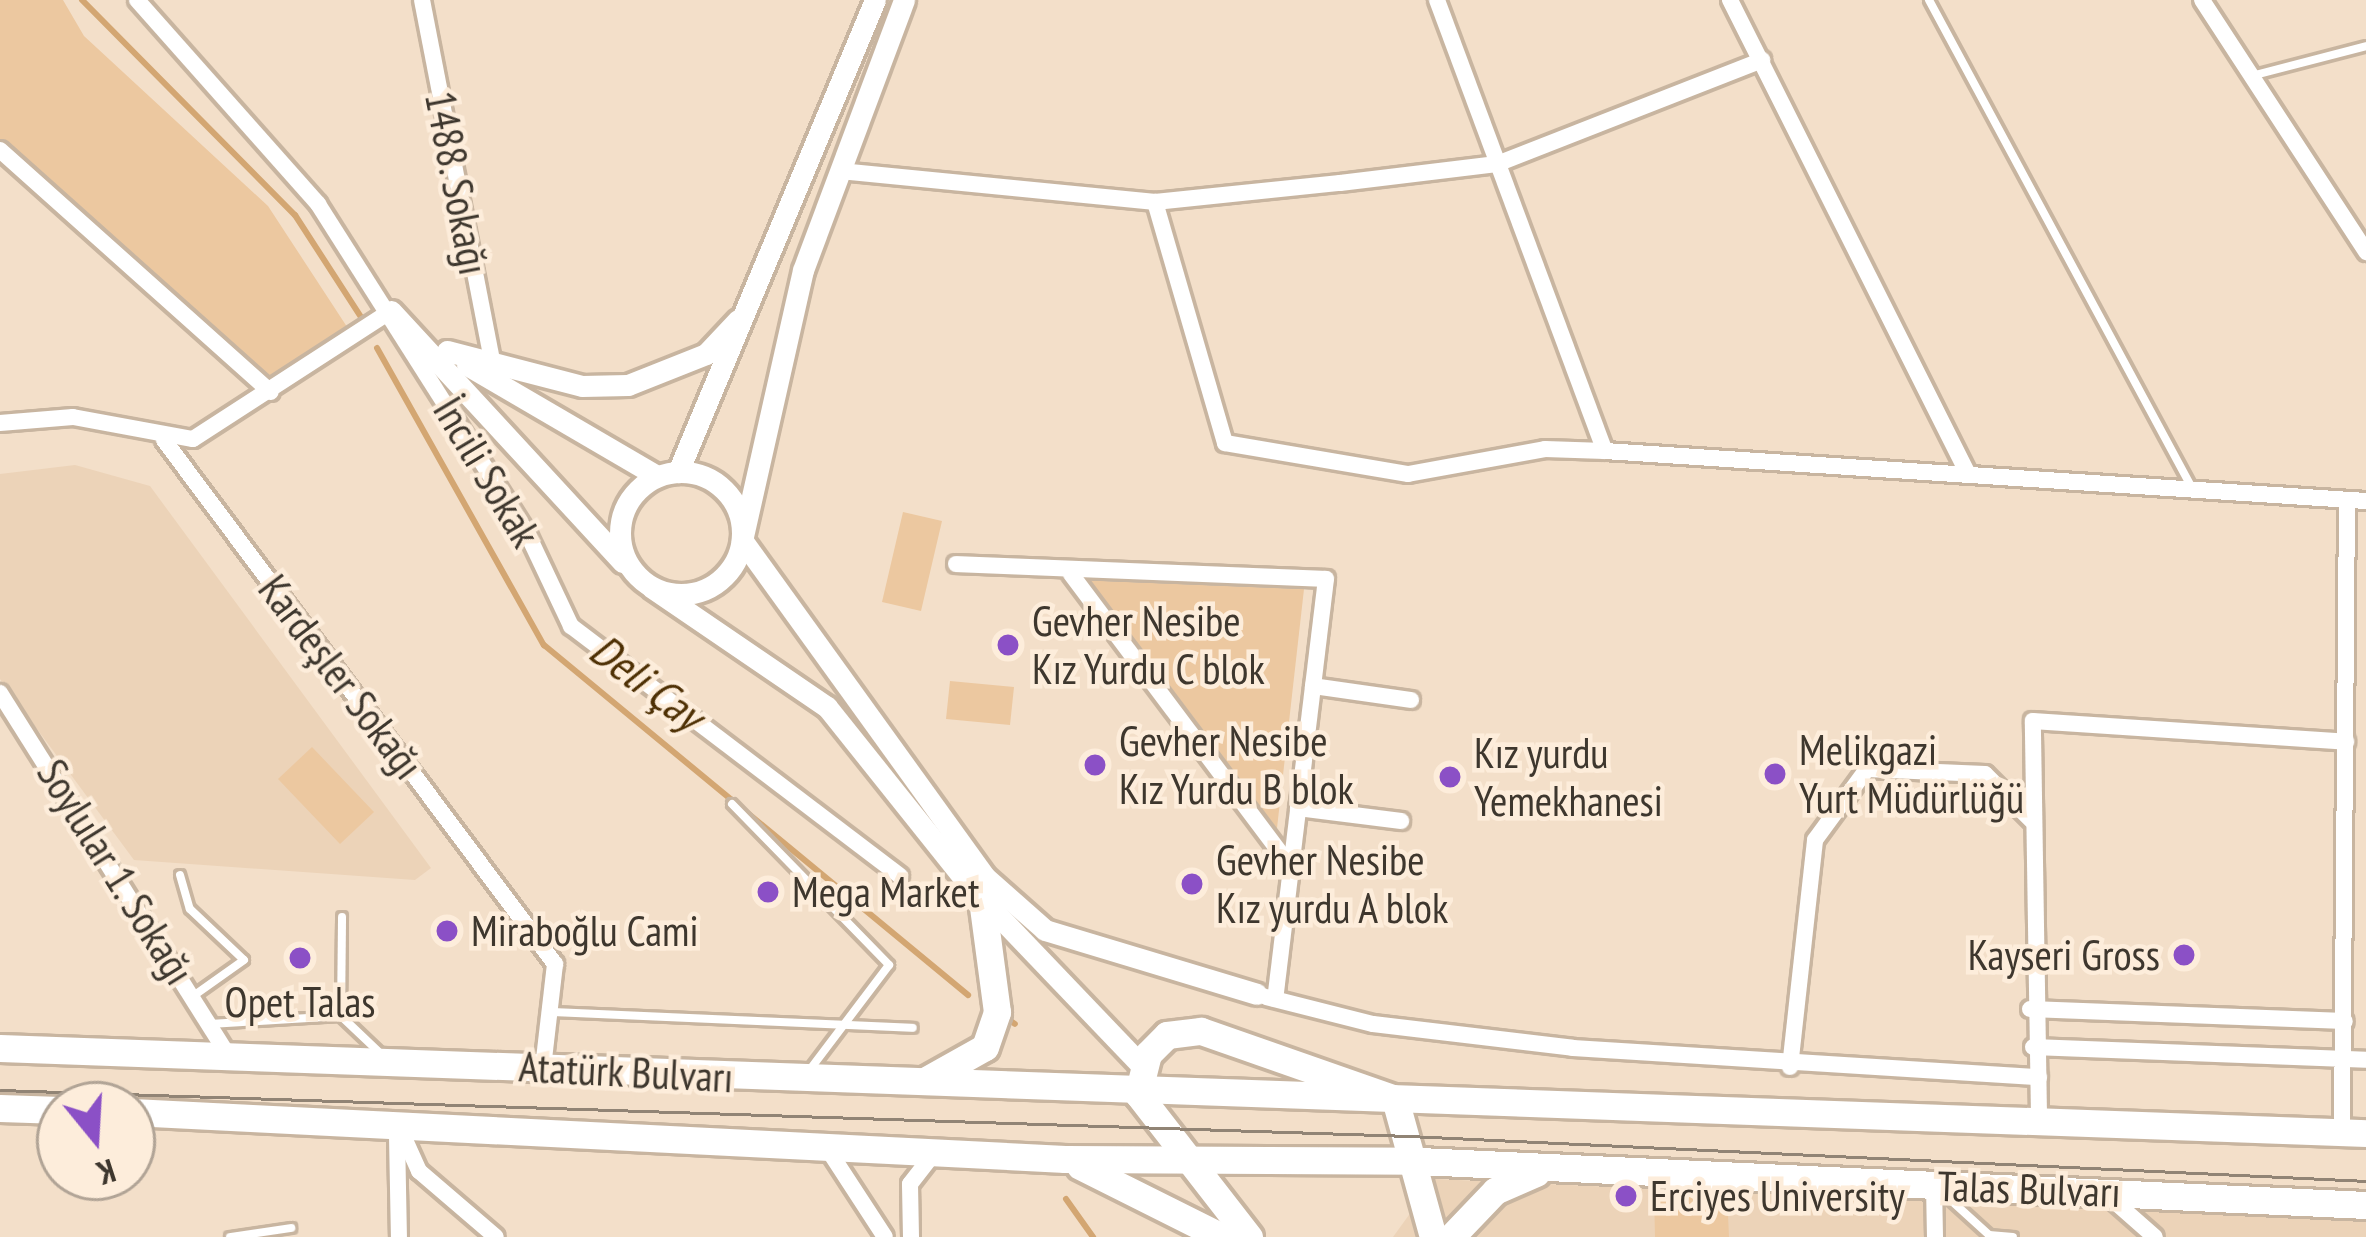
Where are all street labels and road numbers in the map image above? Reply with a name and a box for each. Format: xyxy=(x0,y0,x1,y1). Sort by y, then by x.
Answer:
street label: 1488. Sokağı xyxy=(414,86,500,280)
street label: İncili Sokak xyxy=(423,388,551,556)
street label: Kardeşler Sokağı xyxy=(248,565,434,789)
street label: Soylular 1. Sokağı xyxy=(26,749,206,995)
street label: Atatürk Bulvarı xyxy=(517,1041,735,1103)
street label: Talas Bulvarı xyxy=(1937,1161,2121,1217)

